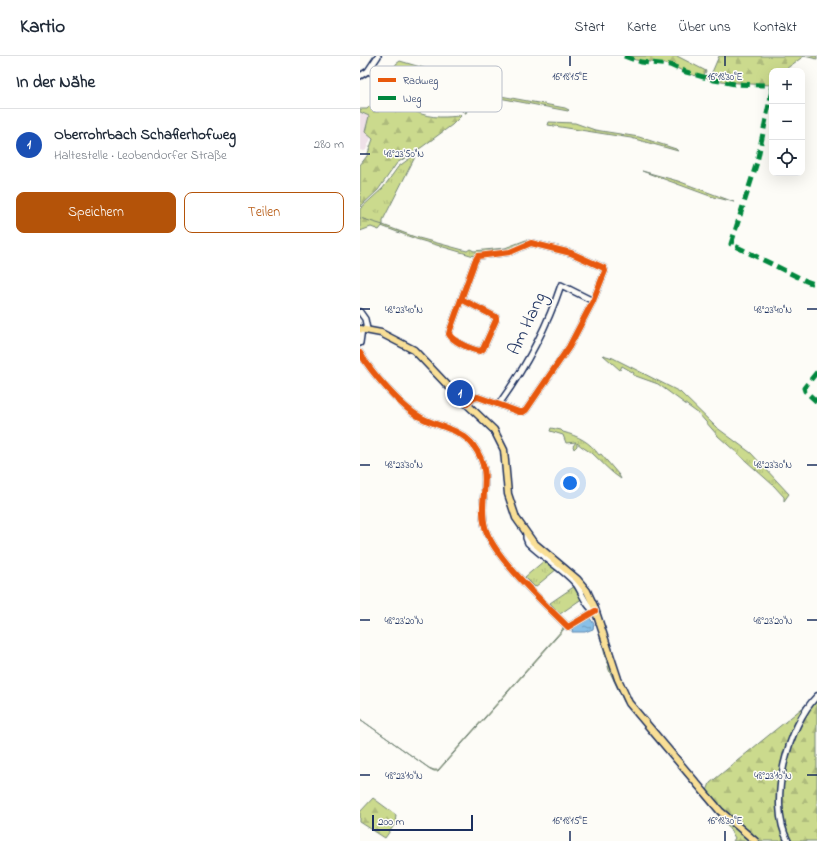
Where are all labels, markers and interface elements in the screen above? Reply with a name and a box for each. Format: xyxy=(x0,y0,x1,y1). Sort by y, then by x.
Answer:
text: Kartio xyxy=(20,14,65,41)
text: Start xyxy=(575,17,605,38)
text: Karte xyxy=(627,17,657,38)
text: Über uns xyxy=(679,17,731,38)
text: Kontakt xyxy=(753,17,797,38)
legend xyxy=(370,66,502,112)
map controls xyxy=(769,68,805,176)
button: + xyxy=(769,68,805,104)
text: In der Nähe xyxy=(16,70,95,95)
text: 16°18'15"E xyxy=(552,70,588,85)
text: 16°18'30"E xyxy=(707,70,743,85)
text: Radweg xyxy=(403,73,438,90)
text: Weg xyxy=(403,91,421,108)
button: − xyxy=(769,104,805,140)
text: Oberrohrbach Schaflerhofweg xyxy=(54,124,236,146)
text: 1 xyxy=(27,135,31,154)
text: 280 m xyxy=(314,135,344,154)
button: locate xyxy=(769,140,805,176)
text: Haltestelle · Leobendorfer Straße xyxy=(54,146,227,165)
text: 48°23'50"N xyxy=(384,147,424,162)
button: Speichern xyxy=(16,192,176,233)
button: Teilen xyxy=(184,192,344,233)
street label: Am Hang xyxy=(502,288,555,360)
text: 48°23'40"N xyxy=(385,303,423,318)
text: 48°23'40"N xyxy=(754,303,792,318)
pin: 1 xyxy=(447,378,473,408)
text: 48°23'30"N xyxy=(385,458,423,473)
text: 48°23'30"N xyxy=(754,458,792,473)
your location xyxy=(560,473,580,493)
text: 48°23'20"N xyxy=(384,614,424,629)
text: 48°23'20"N xyxy=(753,614,793,629)
text: 48°23'10"N xyxy=(385,769,423,784)
text: 48°23'10"N xyxy=(754,769,792,784)
scale bar xyxy=(372,813,473,832)
text: 200 m xyxy=(378,814,404,830)
text: 16°18'15"E xyxy=(552,814,588,829)
text: 16°18'30"E xyxy=(707,814,743,829)

